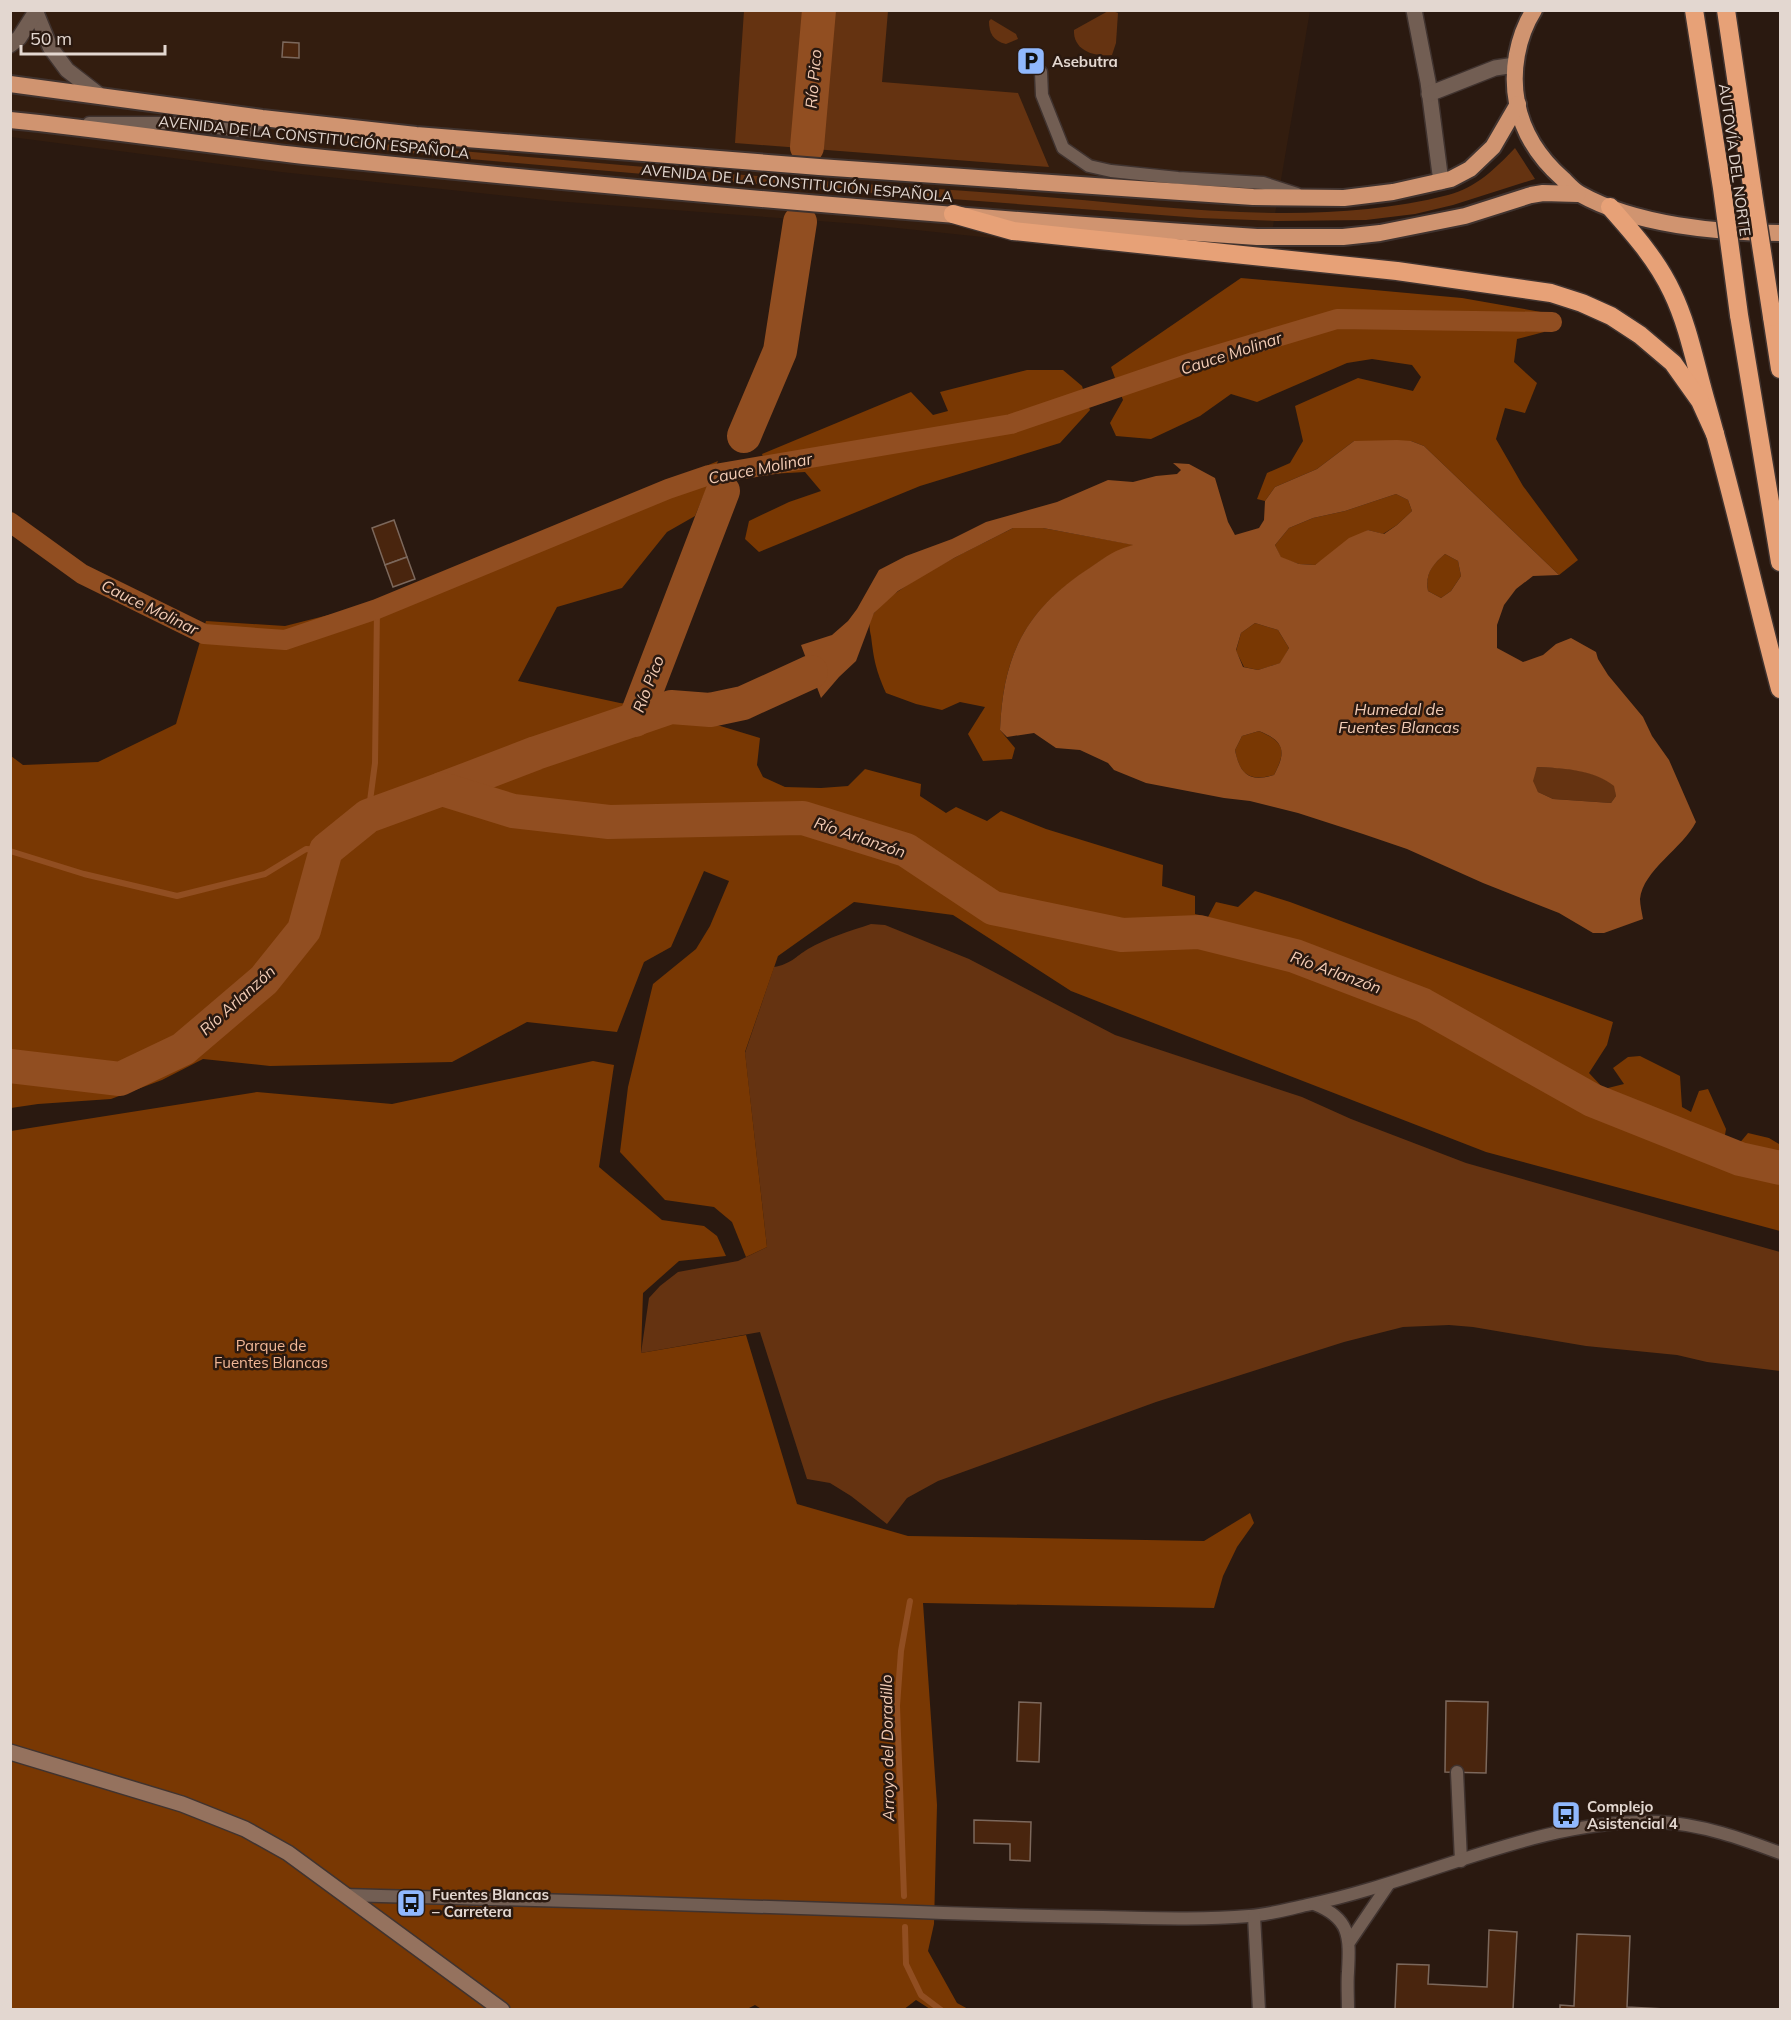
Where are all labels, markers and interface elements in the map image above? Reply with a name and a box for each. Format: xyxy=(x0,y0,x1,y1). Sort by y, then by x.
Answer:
scale bar xyxy=(21,18,165,56)
text: 50 m xyxy=(30,27,72,50)
parking icon: Asebutra xyxy=(1015,45,1047,77)
water label: Río Pico xyxy=(800,49,826,109)
place label: Asebutra xyxy=(1052,52,1118,71)
street label: AUTOVÍA DEL NORTE xyxy=(1715,83,1755,238)
street label: AVENIDA DE LA CONSTITUCIÓN ESPAÑOLA xyxy=(158,111,470,163)
street label: AVENIDA DE LA CONSTITUCIÓN ESPAÑOLA xyxy=(641,160,953,206)
water label: Cauce Molinar xyxy=(1178,327,1285,379)
water label: Cauce Molinar xyxy=(706,448,815,488)
water label: Cauce Molinar xyxy=(98,575,203,640)
water label: Río Pico xyxy=(628,653,668,715)
water label: Humedal de Fuentes Blancas xyxy=(1338,699,1460,737)
water label: Río Arlanzón xyxy=(812,812,908,862)
water label: Río Arlanzón xyxy=(1288,946,1384,998)
water label: Río Arlanzón xyxy=(195,961,279,1039)
park label: Parque de Fuentes Blancas xyxy=(214,1336,328,1372)
water label: Arroyo del Doradillo xyxy=(876,1674,898,1823)
place label: Complejo Asistencial 4 xyxy=(1587,1797,1678,1833)
bus stop icon: Complejo Asistencial 4 xyxy=(1550,1799,1582,1831)
place label: Fuentes Blancas – Carretera xyxy=(432,1885,549,1921)
bus stop icon: Fuentes Blancas – Carretera xyxy=(395,1887,427,1919)

